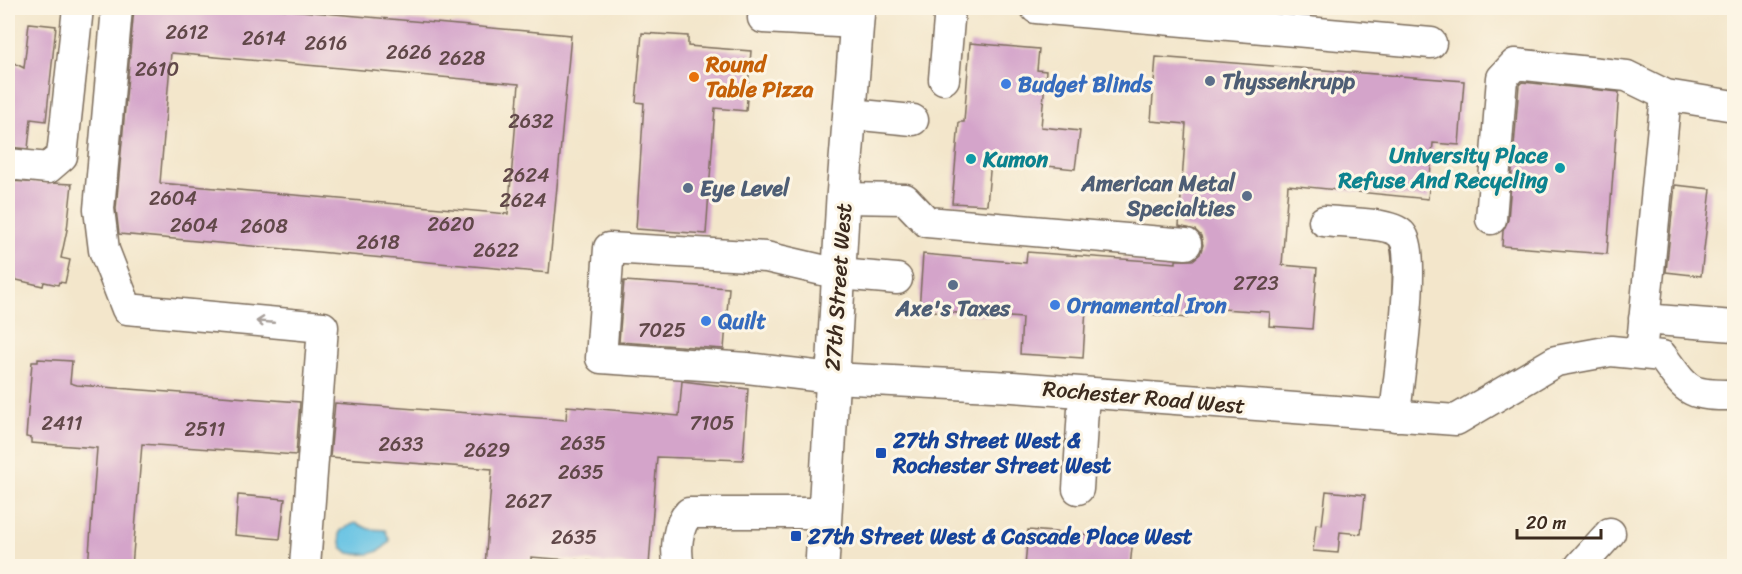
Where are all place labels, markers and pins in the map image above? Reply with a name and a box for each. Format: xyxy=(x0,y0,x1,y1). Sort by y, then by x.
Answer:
place label: Round Table Pizza xyxy=(705,45,814,109)
place label: Thyssenkrupp xyxy=(1222,62,1356,101)
place label: Budget Blinds xyxy=(1018,65,1153,104)
marker: Round Table Pizza xyxy=(687,70,701,84)
marker: Thyssenkrupp xyxy=(1203,74,1217,88)
marker: Budget Blinds xyxy=(999,77,1013,91)
place label: University Place Refuse And Recycling xyxy=(1337,136,1549,200)
place label: Kumon xyxy=(982,140,1048,179)
marker: Kumon xyxy=(964,152,978,166)
marker: University Place Refuse And Recycling xyxy=(1553,161,1567,175)
place label: American Metal Specialties xyxy=(1080,164,1236,228)
place label: Eye Level xyxy=(700,169,790,208)
marker: Eye Level xyxy=(681,181,695,195)
marker: American Metal Specialties xyxy=(1240,189,1254,203)
marker: Axe's Taxes xyxy=(946,278,960,292)
place label: Ornamental Iron xyxy=(1067,286,1227,325)
place label: Axe's Taxes xyxy=(895,289,1011,328)
marker: Ornamental Iron xyxy=(1048,298,1062,312)
place label: Quilt xyxy=(718,302,766,341)
marker: Quilt xyxy=(699,314,713,328)
place label: 27th Street West & Rochester Street West xyxy=(892,421,1112,485)
marker: 27th Street West & Rochester Street West xyxy=(874,446,888,460)
place label: 27th Street West & Cascade Place West xyxy=(807,517,1193,556)
marker: 27th Street West & Cascade Place West xyxy=(789,529,803,543)

